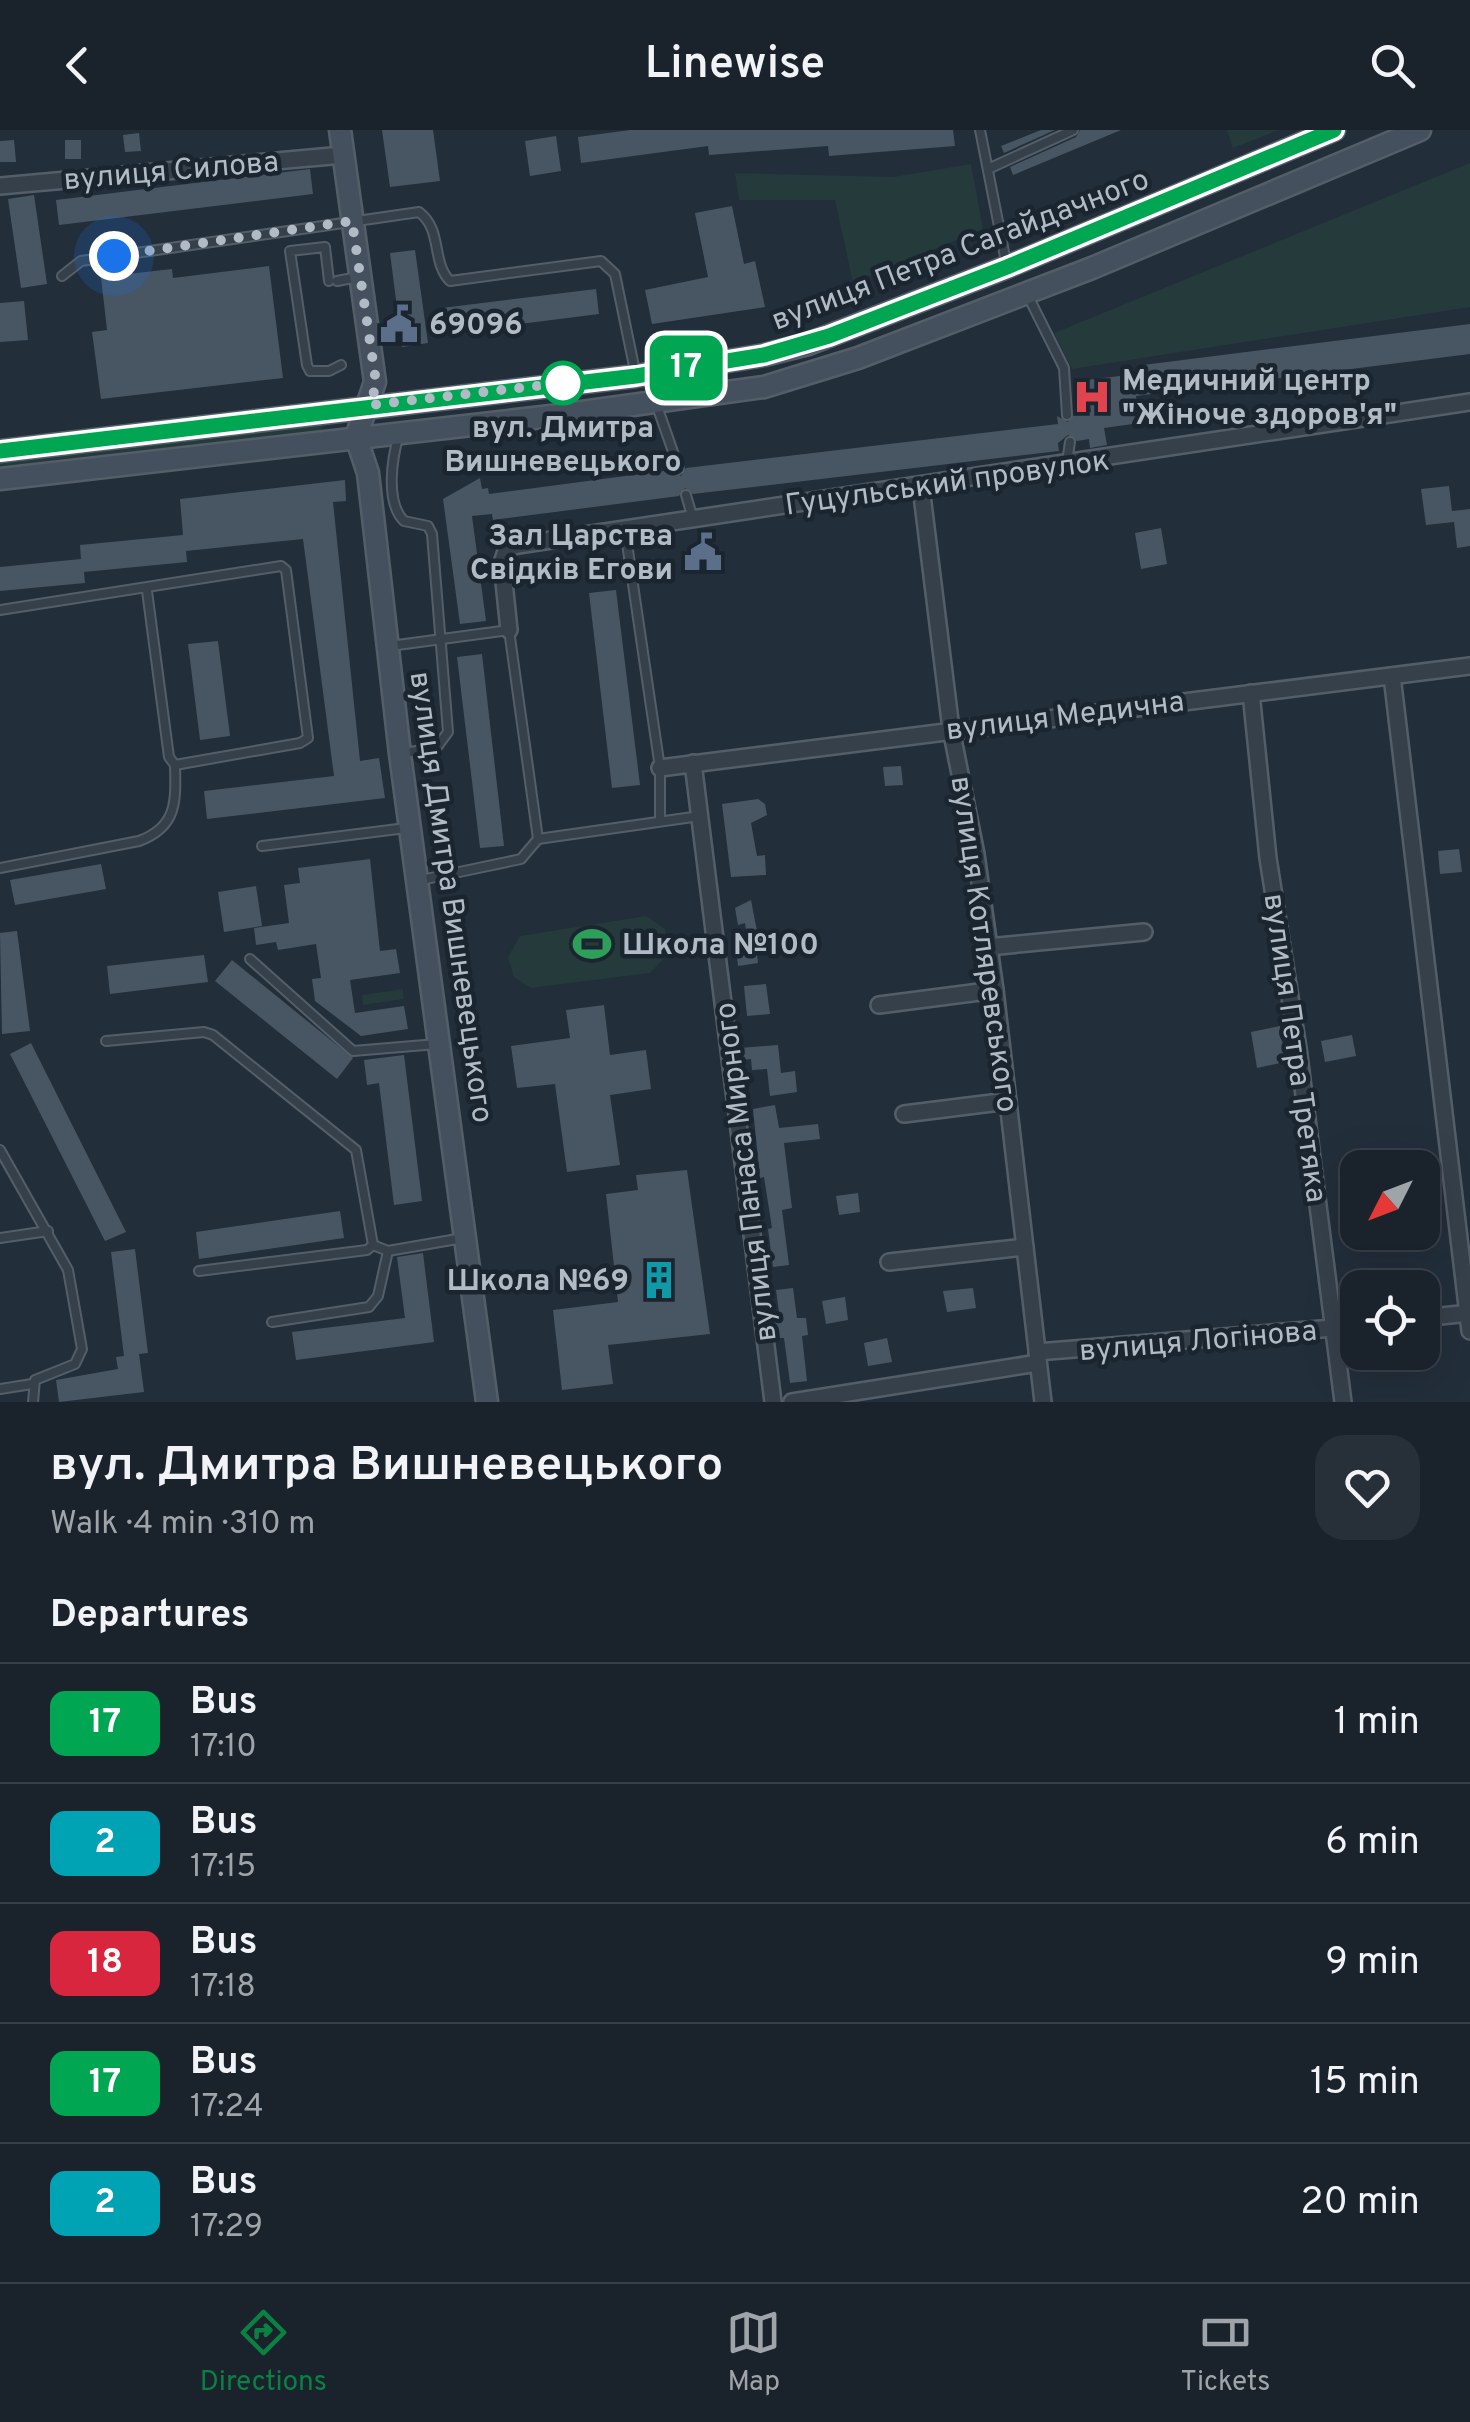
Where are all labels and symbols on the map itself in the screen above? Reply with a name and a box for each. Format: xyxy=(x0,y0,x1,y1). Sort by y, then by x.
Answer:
street label: вулиця Силова xyxy=(62,145,280,200)
street label: вулиця Петра Сагайдачного xyxy=(767,162,1155,340)
your location xyxy=(89,231,139,281)
public building icon: 69096 xyxy=(378,303,420,345)
place label: 69096 xyxy=(429,308,523,345)
line badge: 17 xyxy=(641,336,731,400)
marker: вул. Дмитра Вишневецького xyxy=(542,362,584,404)
place label: Медичний центр "Жіноче здоров'я" xyxy=(1122,364,1397,435)
hospital icon: Медичний центр "Жіноче здоров'я" xyxy=(1071,376,1113,418)
place label: вул. Дмитра Вишневецького xyxy=(444,411,682,482)
street label: Гуцульський провулок xyxy=(783,443,1112,526)
place label: Зал Царства Свiдкiв Егови xyxy=(470,519,673,590)
public building icon: Зал Царства Свiдкiв Егови xyxy=(682,531,724,573)
street label: вулиця Дмитра Вишневецького xyxy=(400,669,500,1125)
street label: вулиця Медична xyxy=(944,685,1186,750)
street label: вулиця Котляревського xyxy=(941,774,1024,1115)
street label: вулиця Петра Третяка xyxy=(1254,891,1334,1205)
sports icon: Школа №100 xyxy=(571,923,613,965)
place label: Школа №100 xyxy=(622,928,819,965)
street label: вулиця Панаса Мирного xyxy=(708,1000,787,1343)
north arrow xyxy=(1340,1150,1440,1250)
building icon: Школа №69 xyxy=(638,1259,680,1301)
place label: Школа №69 xyxy=(447,1264,629,1301)
street label: вулиця Логінова xyxy=(1078,1314,1319,1371)

